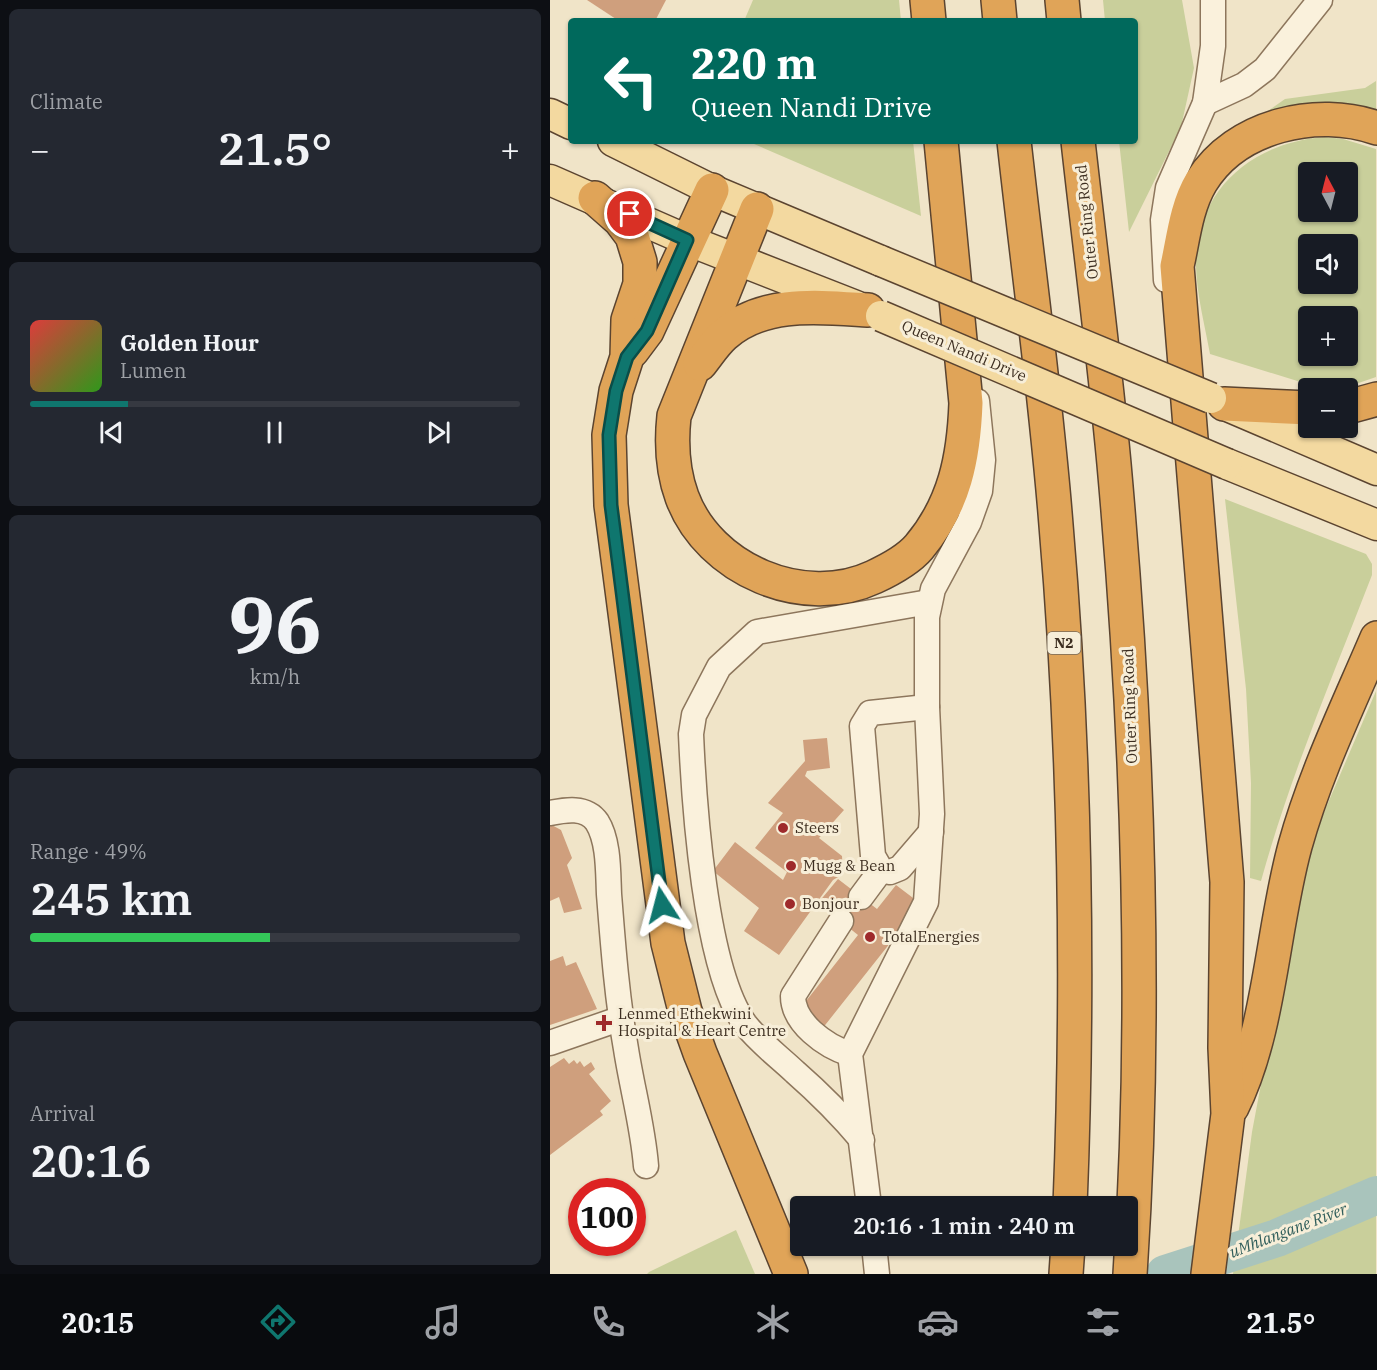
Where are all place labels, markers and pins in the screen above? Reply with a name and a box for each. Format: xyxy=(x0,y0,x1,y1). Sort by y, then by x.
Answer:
pin xyxy=(604,188,655,239)
place label: Steers xyxy=(795,818,839,837)
marker: Steers xyxy=(776,821,790,835)
place label: Mugg & Bean xyxy=(803,856,896,875)
marker: Mugg & Bean xyxy=(784,859,798,873)
place label: Bonjour xyxy=(802,894,859,913)
marker: Bonjour xyxy=(783,897,797,911)
place label: TotalEnergies xyxy=(882,927,980,946)
marker: TotalEnergies xyxy=(863,930,877,944)
place label: Lenmed Ethekwini Hospital & Heart Centre xyxy=(618,1004,786,1040)
marker: Lenmed Ethekwini Hospital & Heart Centre xyxy=(595,1014,613,1032)

